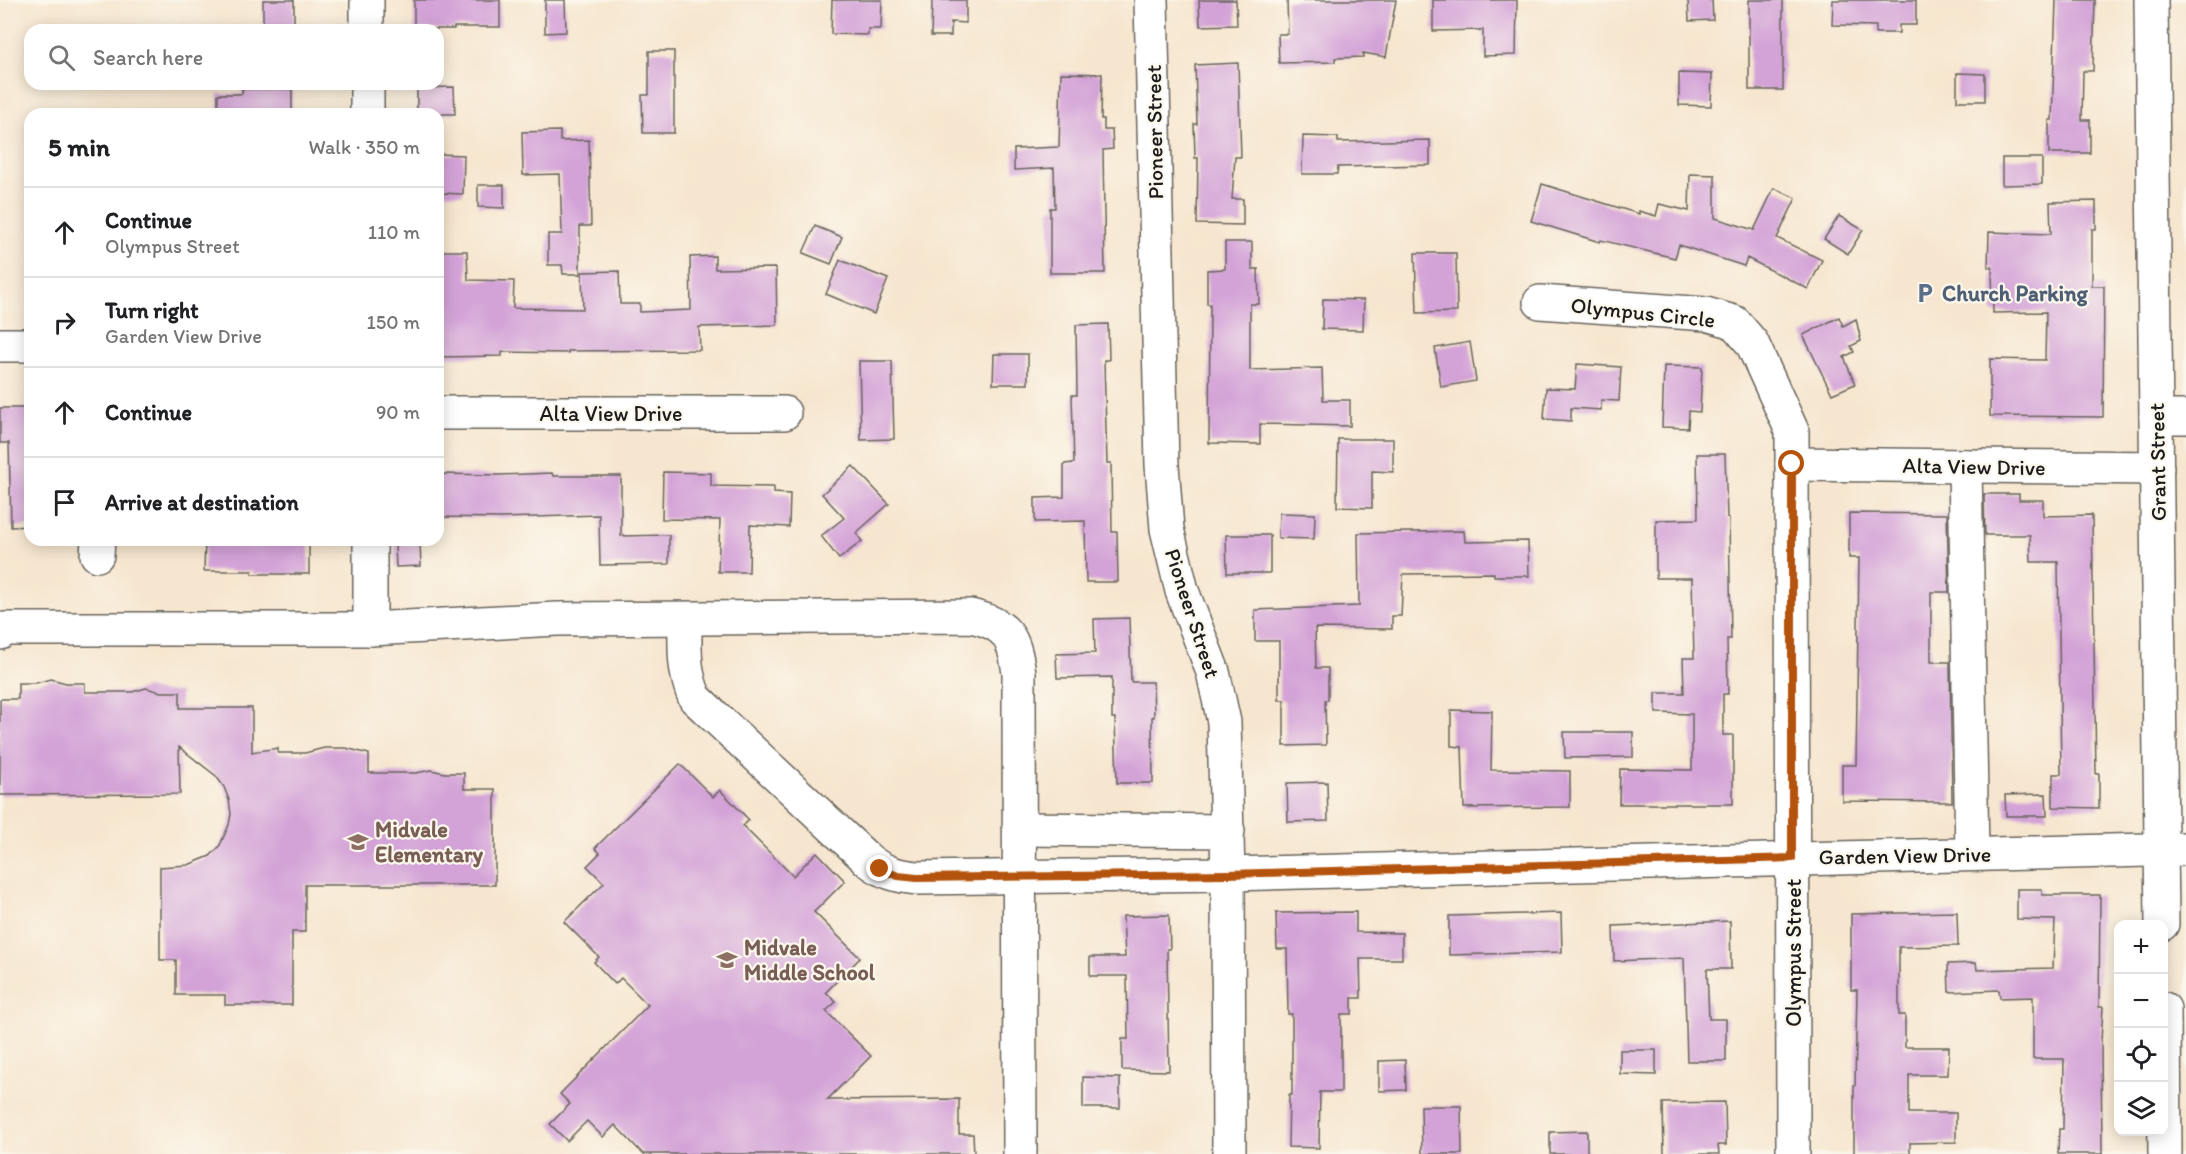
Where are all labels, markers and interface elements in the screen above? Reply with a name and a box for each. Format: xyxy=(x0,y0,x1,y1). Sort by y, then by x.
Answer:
search box xyxy=(24,24,444,90)
icon: search xyxy=(45,41,78,74)
text: Search here xyxy=(93,44,203,71)
street label: Pioneer Street xyxy=(1140,64,1169,200)
text: 5 min xyxy=(48,131,110,163)
text: Walk · 350 m xyxy=(309,135,420,159)
text: Continue xyxy=(105,207,192,234)
icon: ahead xyxy=(48,216,81,249)
text: 110 m xyxy=(368,220,420,244)
text: Olympus Street xyxy=(105,234,240,258)
place label: Church Parking xyxy=(1942,280,2089,307)
parking icon: Church Parking xyxy=(1913,281,1937,305)
street label: Olympus Circle xyxy=(1569,291,1717,334)
text: Turn right xyxy=(105,297,199,324)
icon: right xyxy=(48,306,81,339)
text: 150 m xyxy=(367,310,420,334)
text: Garden View Drive xyxy=(105,324,262,348)
icon: ahead xyxy=(48,396,81,429)
text: Continue xyxy=(105,399,192,426)
text: 90 m xyxy=(376,400,420,424)
street label: Alta View Drive xyxy=(539,400,683,427)
street label: Grant Street xyxy=(2143,403,2172,521)
route start xyxy=(1778,450,1804,476)
street label: Alta View Drive xyxy=(1902,452,2046,481)
icon: arrive xyxy=(48,486,81,519)
text: Arrive at destination xyxy=(105,489,299,516)
street label: Pioneer Street xyxy=(1159,545,1226,681)
place label: Midvale Elementary xyxy=(375,816,483,868)
school or university icon: Midvale Elementary xyxy=(346,830,370,854)
street label: Garden View Drive xyxy=(1818,840,1992,871)
route end xyxy=(866,855,892,881)
street label: Olympus Street xyxy=(1780,879,1807,1027)
map controls xyxy=(2114,920,2168,1136)
button: + xyxy=(2114,920,2168,974)
place label: Midvale Middle School xyxy=(744,934,876,986)
school or university icon: Midvale Middle School xyxy=(715,948,739,972)
button: − xyxy=(2114,974,2168,1028)
button: locate xyxy=(2114,1028,2168,1082)
button: layers xyxy=(2114,1082,2168,1136)

